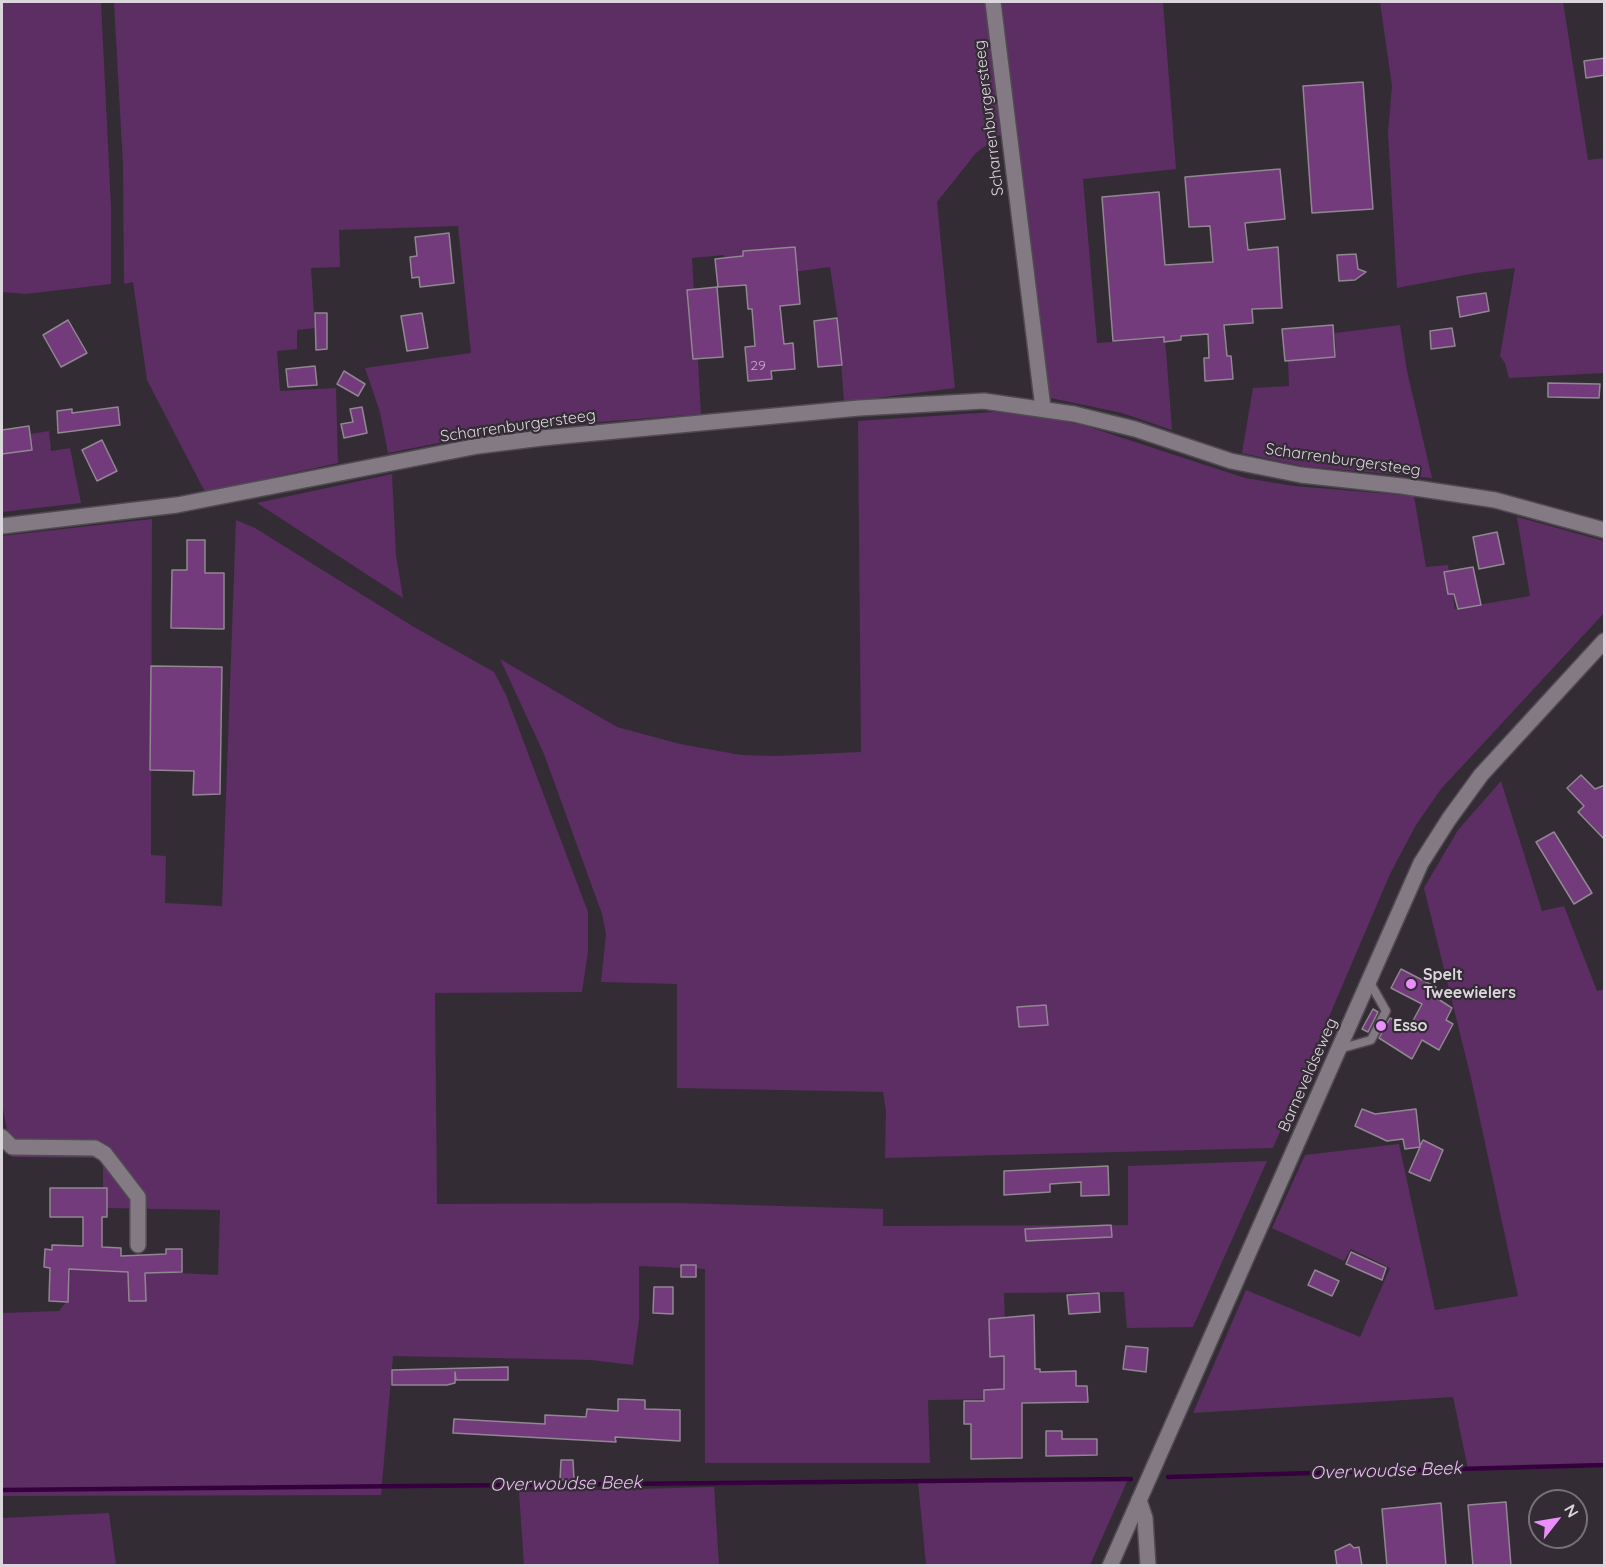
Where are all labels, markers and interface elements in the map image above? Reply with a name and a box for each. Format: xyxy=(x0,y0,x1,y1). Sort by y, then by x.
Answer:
street label: Scharrenburgersteeg xyxy=(970,39,1008,197)
house number: 29 xyxy=(750,358,766,374)
street label: Scharrenburgersteeg xyxy=(439,406,597,446)
street label: Scharrenburgersteeg xyxy=(1264,440,1422,480)
place label: Spelt Tweewielers xyxy=(1423,965,1516,1003)
marker: Spelt Tweewielers xyxy=(1404,977,1418,991)
street label: Barneveldseweg xyxy=(1274,1015,1342,1135)
place label: Esso xyxy=(1393,1016,1428,1036)
marker: Esso xyxy=(1374,1019,1388,1033)
water label: Overwoudse Beek xyxy=(1310,1458,1462,1484)
water label: Overwoudse Beek xyxy=(490,1472,642,1496)
north arrow xyxy=(1528,1489,1588,1549)
text: N xyxy=(1560,1501,1583,1521)

